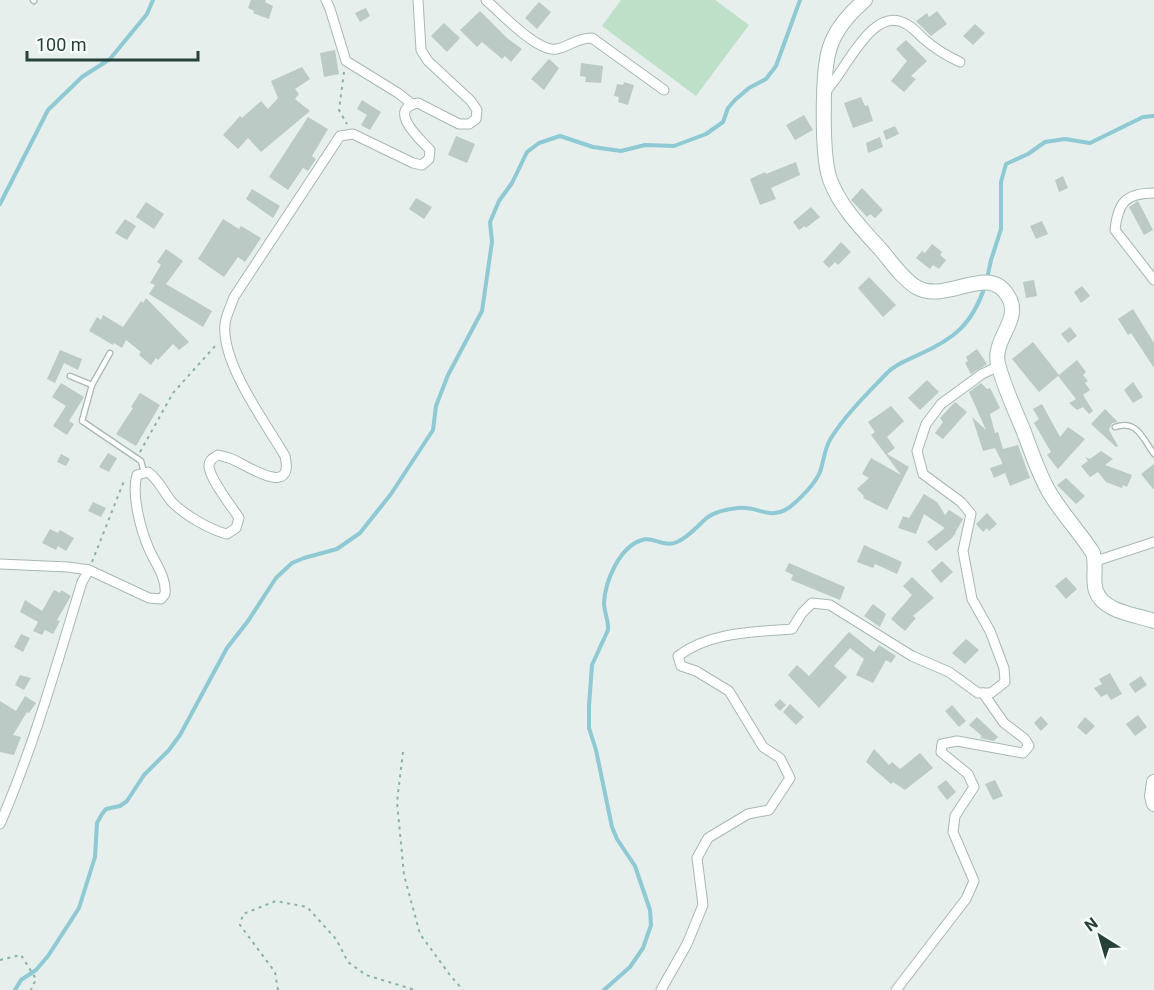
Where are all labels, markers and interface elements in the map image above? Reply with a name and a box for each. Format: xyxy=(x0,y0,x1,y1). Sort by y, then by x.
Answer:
scale bar xyxy=(27,24,198,62)
text: 100 m xyxy=(36,34,87,55)
north arrow xyxy=(1070,906,1130,966)
text: N xyxy=(1081,913,1102,935)

